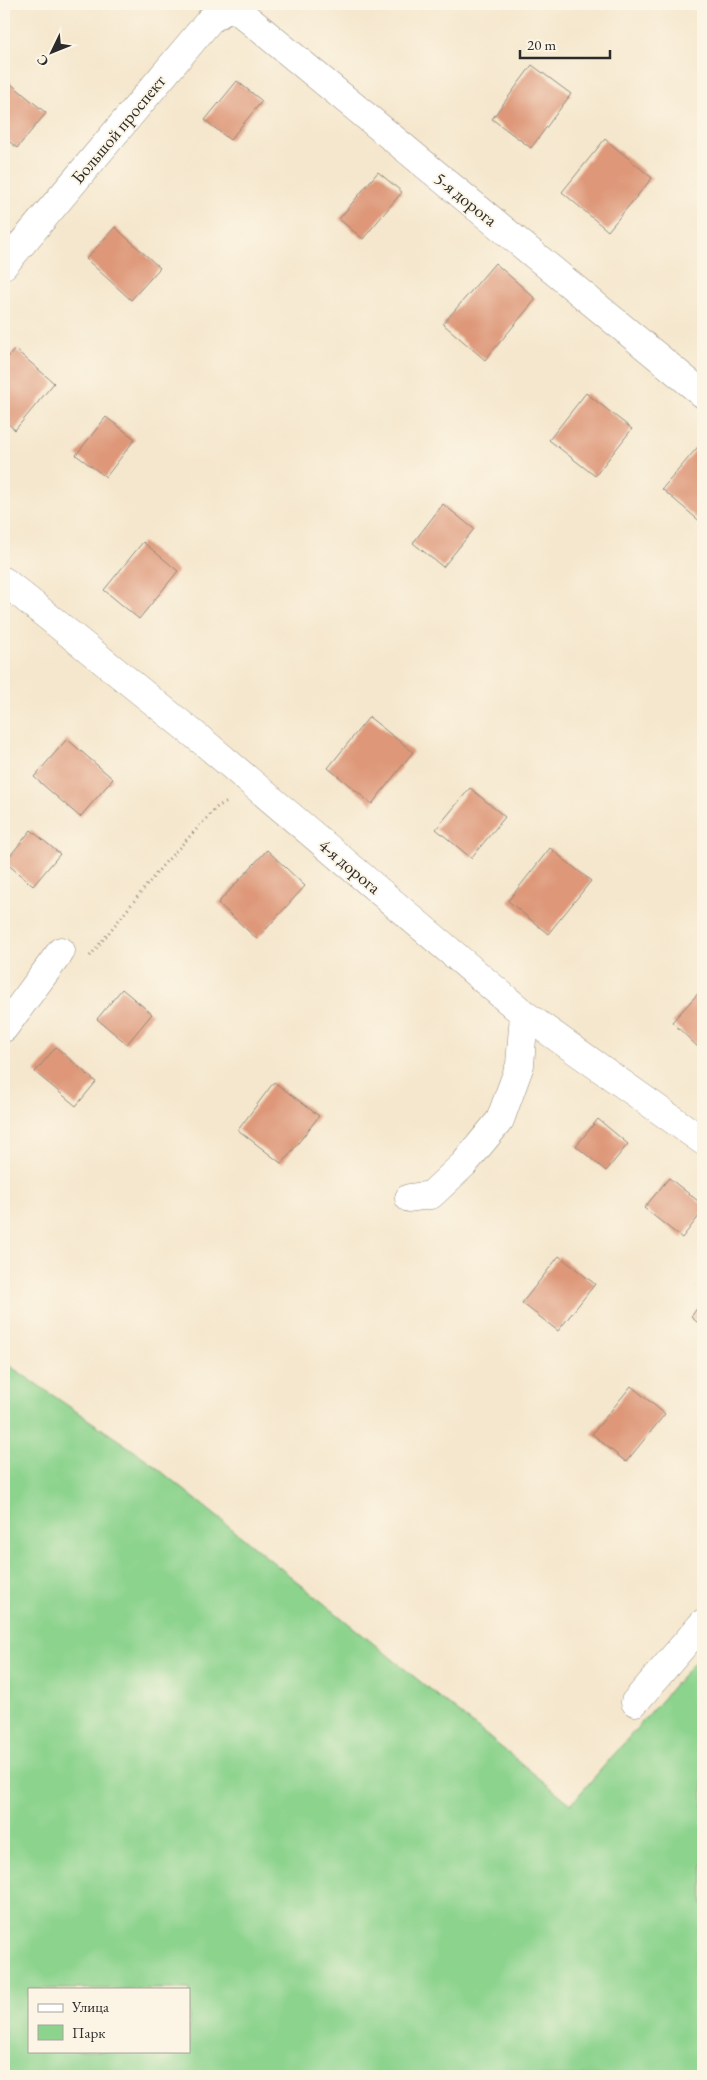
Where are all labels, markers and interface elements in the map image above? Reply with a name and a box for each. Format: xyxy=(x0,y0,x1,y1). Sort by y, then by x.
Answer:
north arrow xyxy=(28,28,78,78)
scale bar xyxy=(520,28,610,60)
text: 20 m xyxy=(527,35,556,54)
text: С xyxy=(32,51,52,71)
street label: Большой проспект xyxy=(66,69,171,188)
street label: 5-я дорога xyxy=(430,167,503,232)
street label: 4-я дорога xyxy=(314,833,386,899)
legend xyxy=(28,1988,190,2052)
text: Улица xyxy=(71,1997,109,2016)
text: Парк xyxy=(72,2023,105,2042)

